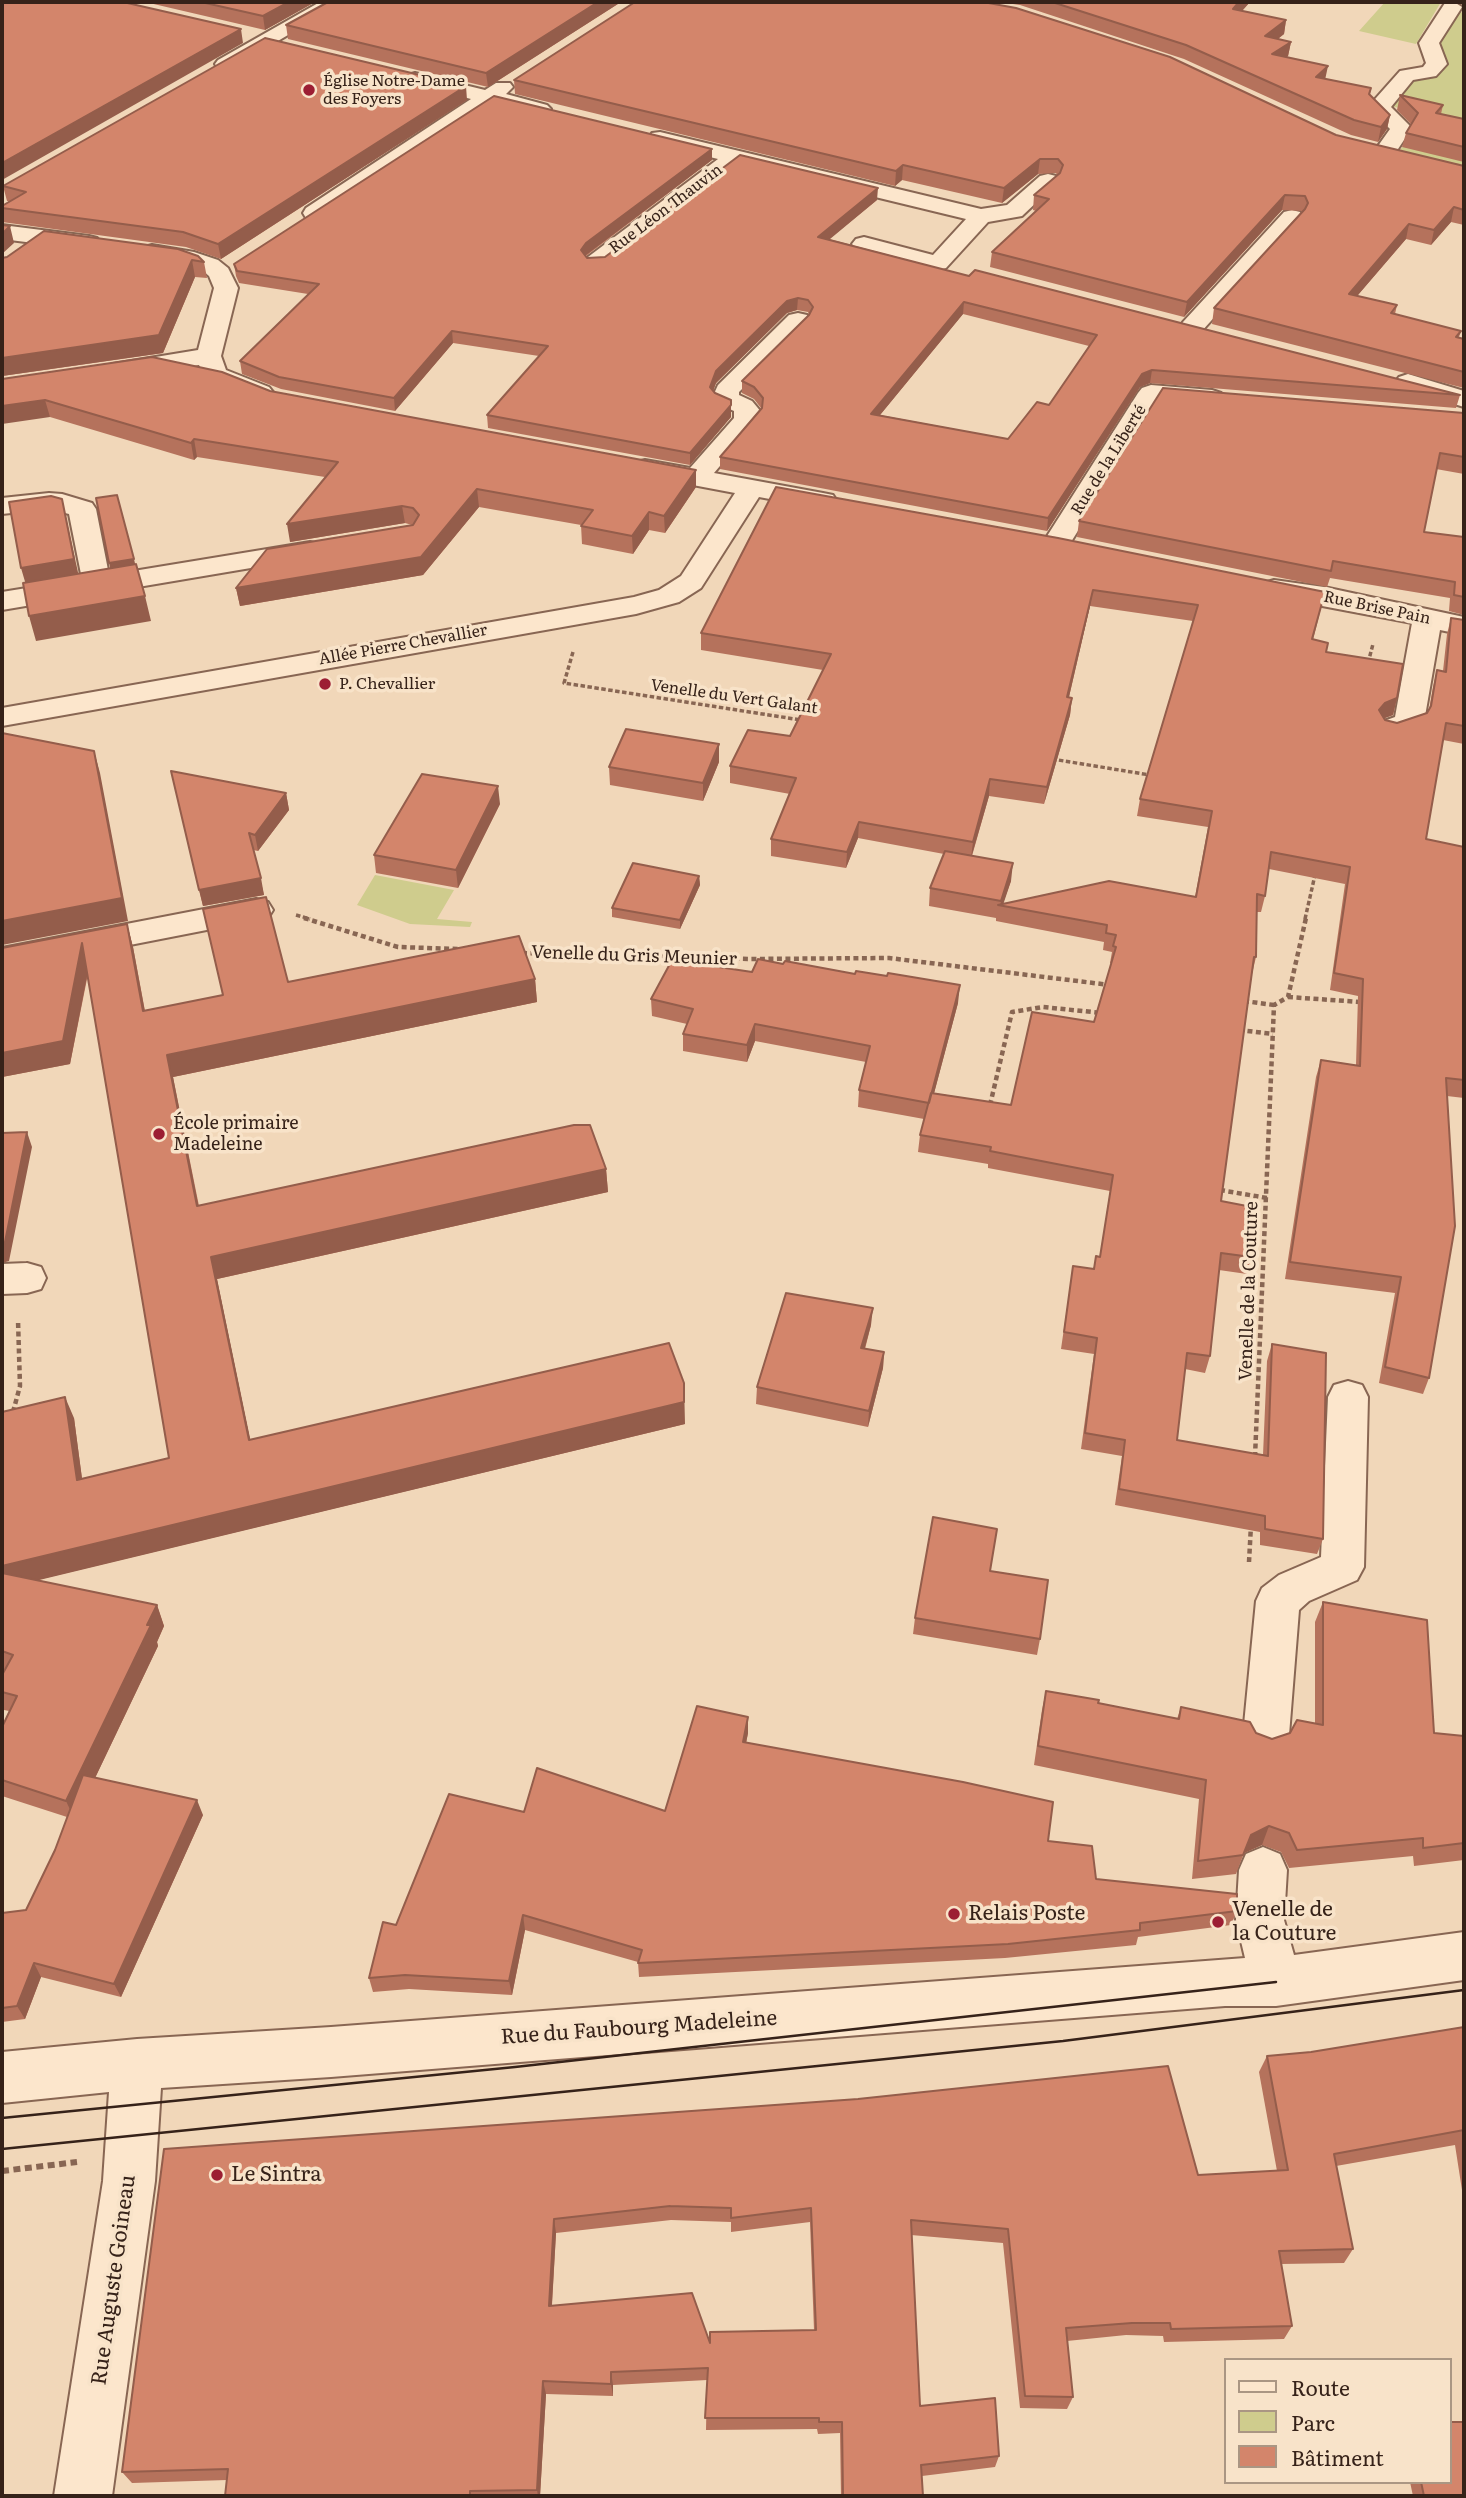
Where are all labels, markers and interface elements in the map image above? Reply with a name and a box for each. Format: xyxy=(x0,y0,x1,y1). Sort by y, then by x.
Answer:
place label: Église Notre-Dame des Foyers xyxy=(323,71,465,109)
marker: Église Notre-Dame des Foyers xyxy=(301,82,317,98)
street label: Rue Léon Thauvin xyxy=(605,160,727,258)
street label: Rue de la Liberté xyxy=(1067,401,1151,519)
street label: Rue Brise Pain xyxy=(1322,587,1432,629)
street label: Allée Pierre Chevallier xyxy=(317,621,489,669)
place label: P. Chevallier xyxy=(339,674,435,694)
marker: P. Chevallier xyxy=(317,676,333,692)
street label: Venelle du Vert Galant xyxy=(649,676,819,718)
street label: Venelle du Gris Meunier xyxy=(531,942,737,970)
place label: École primaire Madeleine xyxy=(173,1113,299,1156)
marker: École primaire Madeleine xyxy=(151,1126,167,1142)
street label: Venelle de la Couture xyxy=(1235,1201,1263,1381)
place label: Venelle de la Couture xyxy=(1232,1897,1336,1947)
place label: Relais Poste xyxy=(968,1901,1085,1927)
marker: Relais Poste xyxy=(946,1906,962,1922)
marker: Venelle de la Couture xyxy=(1210,1914,1226,1930)
street label: Rue du Faubourg Madeleine xyxy=(500,2006,778,2050)
place label: Le Sintra xyxy=(231,2162,322,2188)
marker: Le Sintra xyxy=(209,2167,225,2183)
street label: Rue Auguste Goineau xyxy=(87,2173,141,2387)
legend xyxy=(1224,2358,1452,2484)
text: Route xyxy=(1291,2371,1350,2402)
text: Parc xyxy=(1291,2406,1335,2437)
text: Bâtiment xyxy=(1291,2441,1384,2472)

